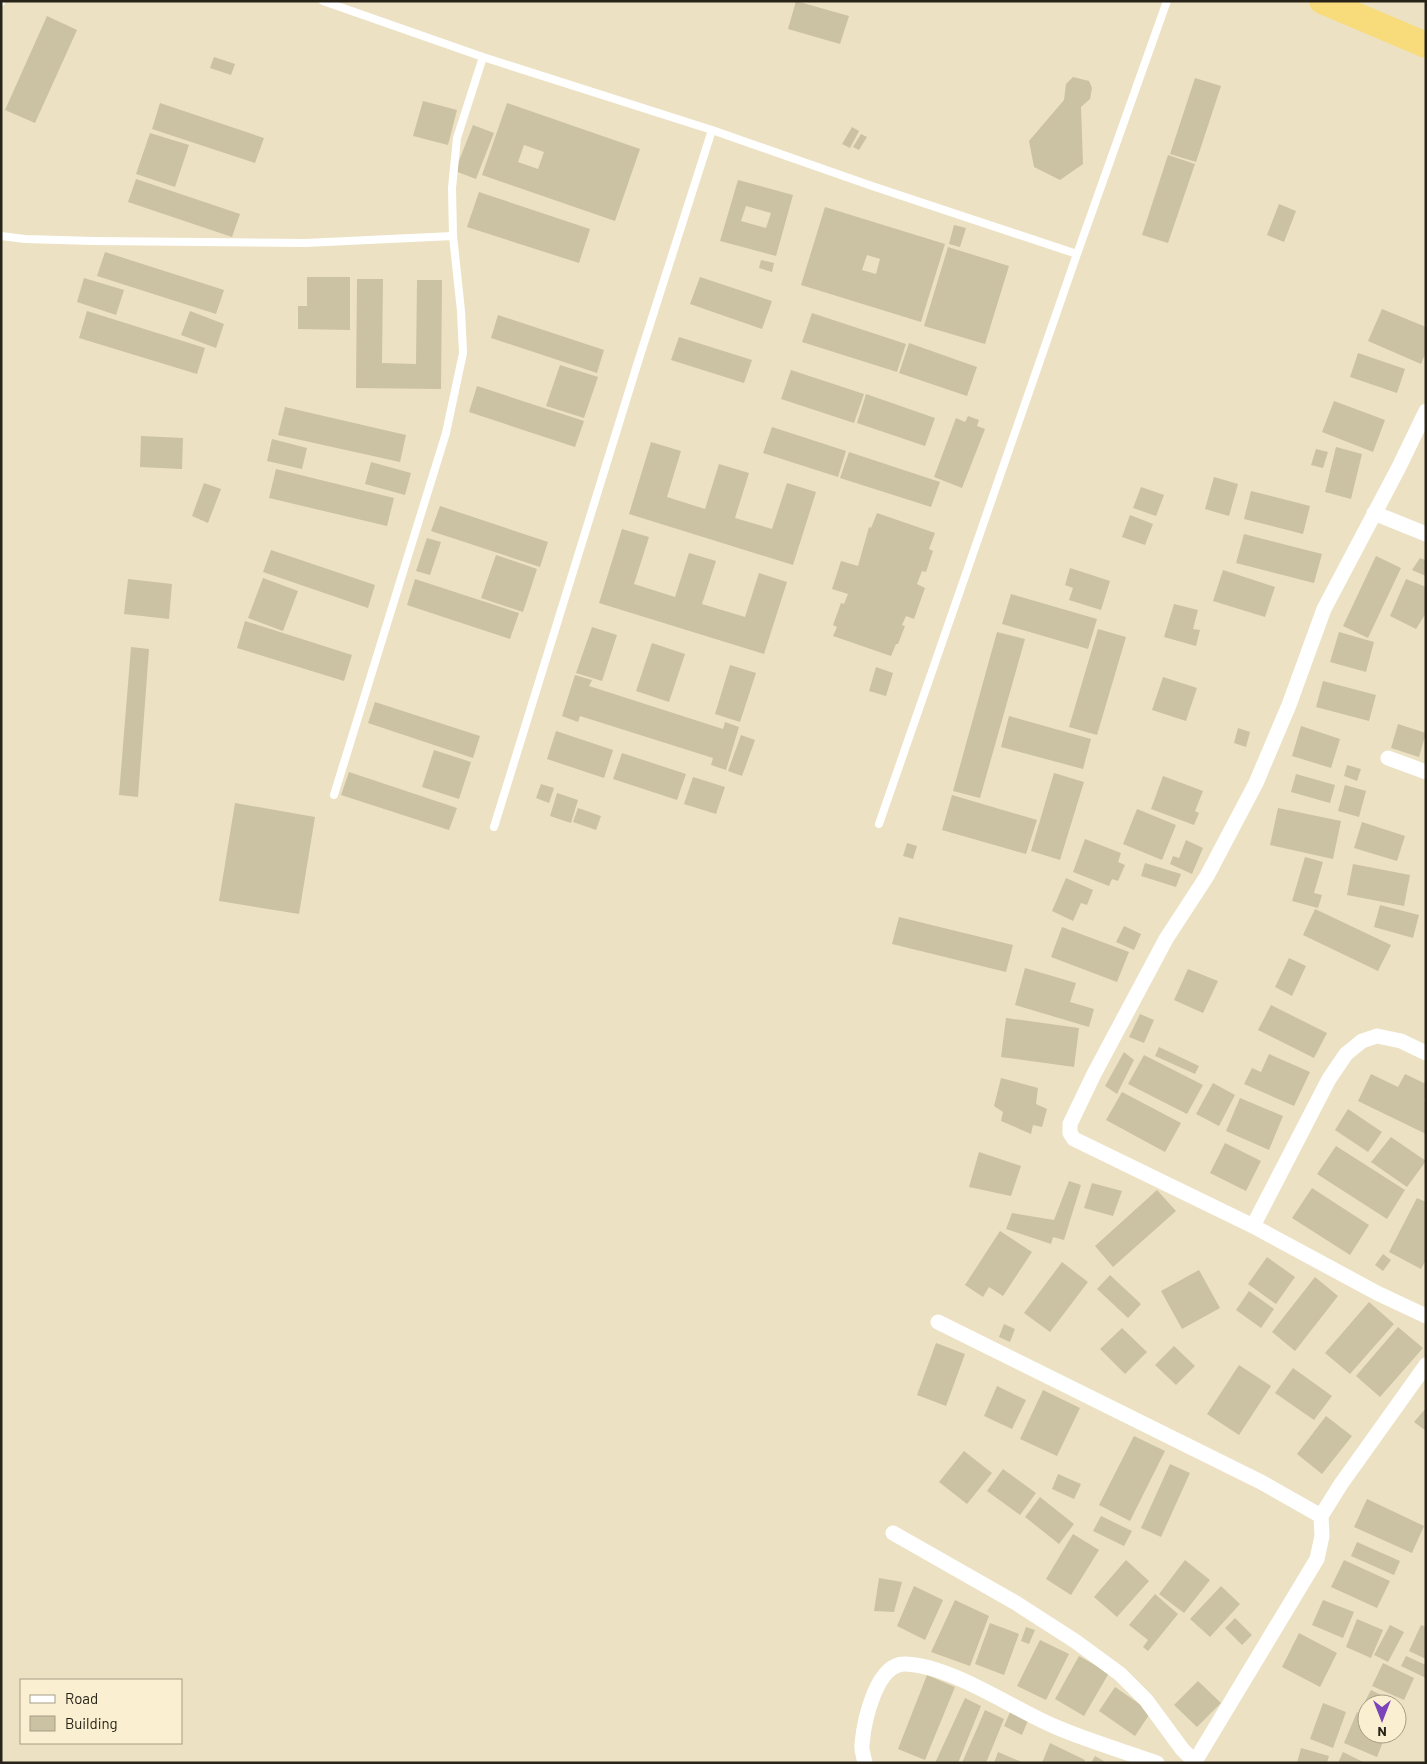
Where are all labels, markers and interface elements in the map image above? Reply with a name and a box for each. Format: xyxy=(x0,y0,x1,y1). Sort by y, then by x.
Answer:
legend xyxy=(20,1679,182,1744)
text: Road xyxy=(65,1689,98,1707)
north arrow xyxy=(1357,1694,1407,1744)
text: Building xyxy=(65,1714,118,1732)
text: N xyxy=(1377,1724,1387,1741)

